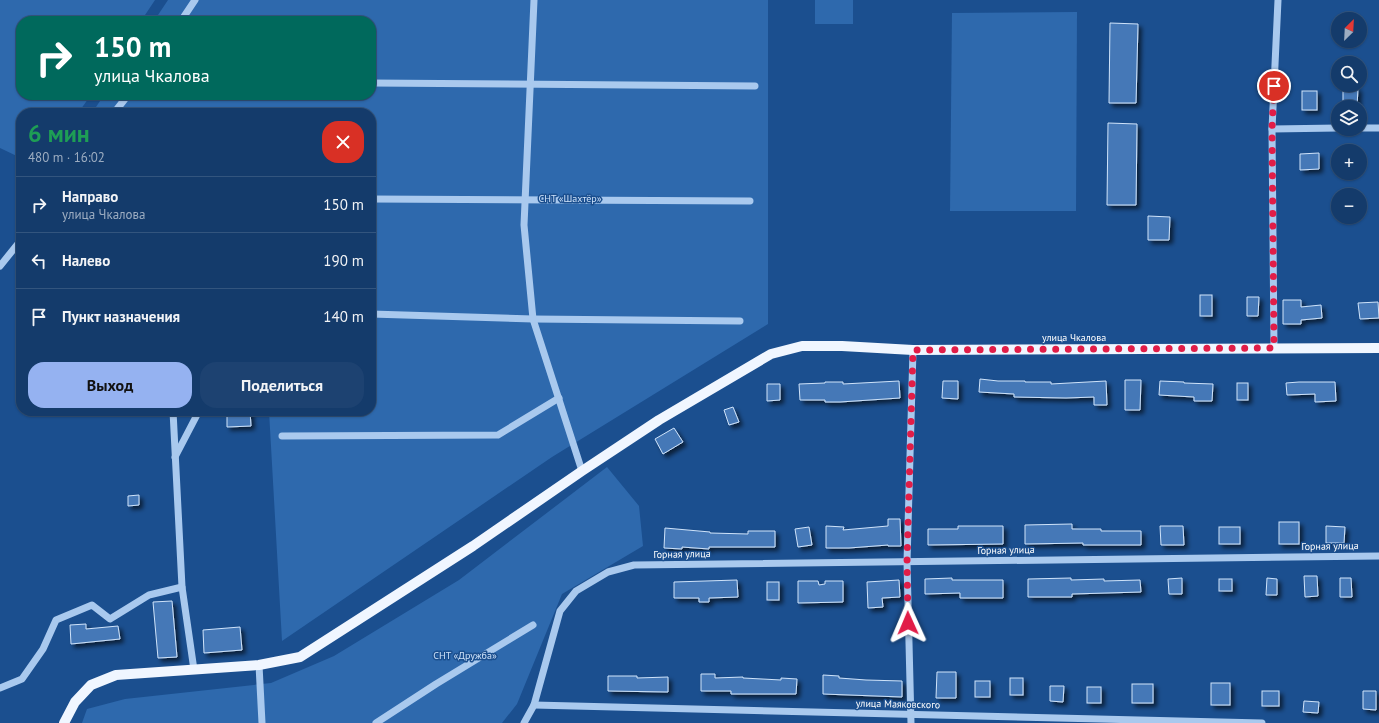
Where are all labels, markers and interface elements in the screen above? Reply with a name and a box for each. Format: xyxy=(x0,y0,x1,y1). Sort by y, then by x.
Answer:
north arrow xyxy=(1331,12,1367,48)
map controls xyxy=(1331,12,1367,224)
text: 150 m xyxy=(94,28,171,65)
icon: right xyxy=(28,32,80,84)
button: search xyxy=(1331,56,1367,92)
text: улица Чкалова xyxy=(94,64,210,87)
pin xyxy=(1257,69,1291,103)
icon: arrive xyxy=(1263,75,1285,97)
button: layers xyxy=(1331,100,1367,136)
text: 6 мин xyxy=(28,118,90,149)
button: close xyxy=(322,121,364,163)
button: + xyxy=(1331,144,1367,180)
text: 480 m · 16:02 xyxy=(28,149,105,166)
text: Направо xyxy=(62,187,118,206)
button: − xyxy=(1331,188,1367,224)
park label: СНТ «Шахтёр» xyxy=(539,192,602,205)
icon: right xyxy=(28,194,50,216)
text: 150 m xyxy=(323,195,364,214)
text: улица Чкалова xyxy=(62,206,146,223)
icon: left xyxy=(28,250,50,272)
text: Налево xyxy=(62,251,110,270)
text: 190 m xyxy=(323,251,364,270)
icon: arrive xyxy=(28,306,50,328)
text: Пункт назначения xyxy=(62,307,180,326)
text: 140 m xyxy=(323,307,364,326)
street label: улица Чкалова xyxy=(1042,331,1106,344)
button: Выход xyxy=(28,362,192,408)
button: Поделиться xyxy=(200,362,364,408)
street label: Горная улица xyxy=(1301,539,1359,553)
street label: Горная улица xyxy=(977,543,1035,557)
street label: Горная улица xyxy=(653,547,711,561)
position arrow xyxy=(887,602,929,644)
park label: СНТ «Дружба» xyxy=(433,649,497,662)
street label: улица Маяковского xyxy=(856,697,940,711)

